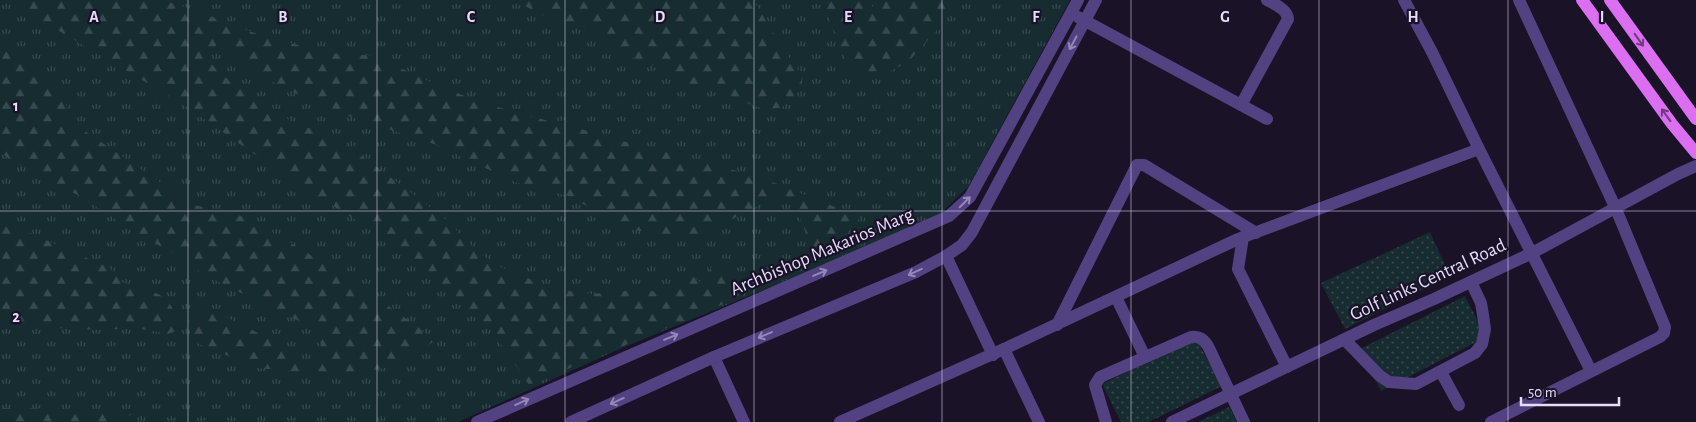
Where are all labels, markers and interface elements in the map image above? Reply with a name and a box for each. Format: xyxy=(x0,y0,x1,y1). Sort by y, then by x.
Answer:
text: A xyxy=(89,9,99,25)
text: B xyxy=(278,9,288,25)
text: C xyxy=(467,9,476,25)
text: D xyxy=(655,9,666,25)
text: E xyxy=(844,9,852,25)
text: F xyxy=(1032,9,1040,25)
text: G xyxy=(1220,9,1230,25)
text: H xyxy=(1407,9,1419,25)
text: I xyxy=(1600,9,1604,25)
one-way arrow xyxy=(1634,33,1644,47)
one-way arrow xyxy=(1068,35,1077,50)
text: 1 xyxy=(13,98,19,114)
one-way arrow xyxy=(1661,108,1671,122)
one-way arrow xyxy=(959,195,971,208)
street label: Archbishop Makarios Marg xyxy=(728,204,917,299)
street label: Golf Links Central Road xyxy=(1347,236,1509,324)
one-way arrow xyxy=(812,268,827,278)
one-way arrow xyxy=(908,268,923,277)
text: 2 xyxy=(12,309,20,325)
one-way arrow xyxy=(758,331,773,341)
one-way arrow xyxy=(663,332,678,342)
scale bar xyxy=(1521,374,1618,406)
text: 50 m xyxy=(1528,385,1557,400)
one-way arrow xyxy=(514,397,529,407)
one-way arrow xyxy=(610,397,625,407)

